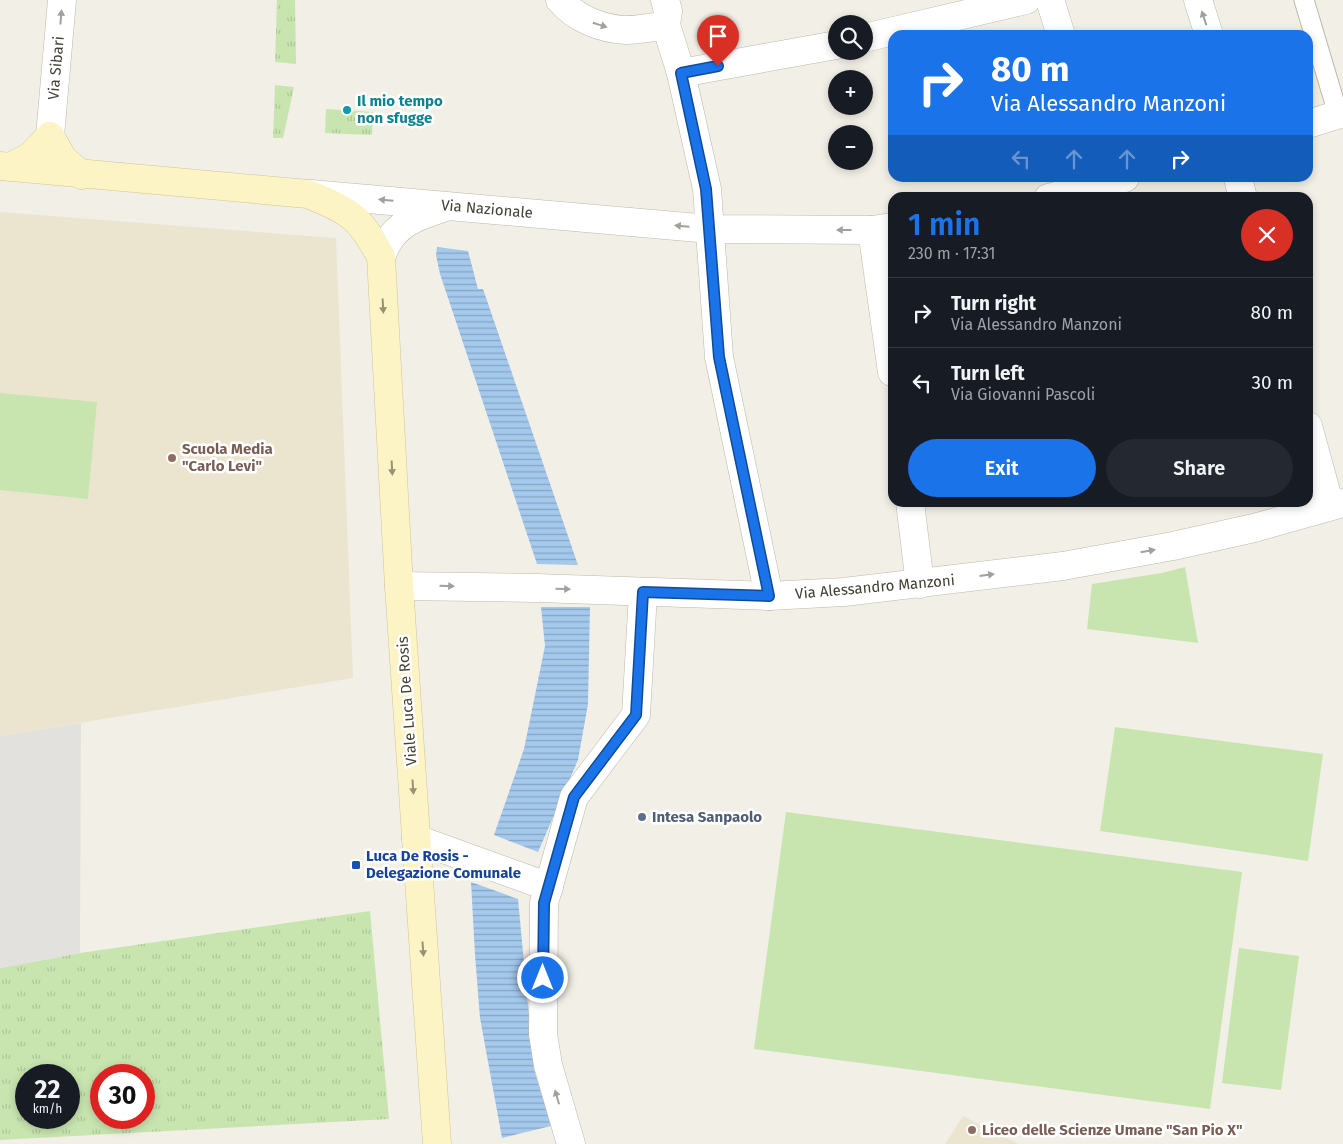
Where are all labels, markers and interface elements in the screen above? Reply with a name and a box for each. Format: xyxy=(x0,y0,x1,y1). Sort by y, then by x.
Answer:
one-way arrow xyxy=(57,9,65,25)
one-way arrow xyxy=(1199,10,1207,25)
pin xyxy=(697,15,739,66)
map controls xyxy=(828,15,873,170)
button: search xyxy=(828,15,873,60)
one-way arrow xyxy=(593,22,608,30)
icon: arrive xyxy=(704,22,732,50)
street label: Via Sibari xyxy=(44,35,68,101)
text: 80 m xyxy=(991,48,1070,90)
icon: right xyxy=(908,50,973,115)
button: + xyxy=(828,70,873,115)
text: Via Alessandro Manzoni xyxy=(991,90,1226,117)
place label: Il mio tempo non sfugge xyxy=(357,92,443,127)
marker: Il mio tempo non sfugge xyxy=(341,104,353,116)
button: − xyxy=(828,125,873,170)
icon: left xyxy=(1007,145,1035,173)
icon: ahead xyxy=(1060,145,1088,173)
icon: ahead xyxy=(1113,145,1141,173)
icon: right xyxy=(1166,145,1194,173)
one-way arrow xyxy=(378,196,394,204)
street label: Via Nazionale xyxy=(440,196,534,222)
text: 1 min xyxy=(908,207,980,243)
button: close xyxy=(1241,209,1293,261)
one-way arrow xyxy=(673,222,689,230)
one-way arrow xyxy=(836,226,852,234)
text: 230 m · 17:31 xyxy=(908,244,996,263)
text: Turn right xyxy=(951,292,1036,315)
one-way arrow xyxy=(380,298,388,314)
icon: right xyxy=(908,299,936,327)
text: 80 m xyxy=(1251,301,1293,324)
text: Via Alessandro Manzoni xyxy=(951,315,1122,334)
text: Turn left xyxy=(951,362,1025,385)
icon: left xyxy=(908,369,936,397)
text: 30 m xyxy=(1252,371,1293,394)
text: Via Giovanni Pascoli xyxy=(951,385,1095,404)
button: Exit xyxy=(908,439,1096,497)
button: Share xyxy=(1106,439,1293,497)
place label: Scuola Media "Carlo Levi" xyxy=(182,440,273,475)
marker: Scuola Media "Carlo Levi" xyxy=(166,452,178,464)
one-way arrow xyxy=(389,460,397,476)
one-way arrow xyxy=(1140,546,1156,554)
street label: Via Alessandro Manzoni xyxy=(794,571,956,603)
one-way arrow xyxy=(980,571,996,579)
one-way arrow xyxy=(440,583,456,591)
one-way arrow xyxy=(556,585,572,593)
street label: Viale Luca De Rosis xyxy=(393,636,421,766)
one-way arrow xyxy=(409,779,417,795)
place label: Intesa Sanpaolo xyxy=(652,808,762,826)
marker: Intesa Sanpaolo xyxy=(636,811,648,823)
place label: Luca De Rosis - Delegazione Comunale xyxy=(366,847,521,882)
marker: Luca De Rosis - Delegazione Comunale xyxy=(350,859,362,871)
one-way arrow xyxy=(420,942,428,958)
position arrow xyxy=(516,951,568,1003)
speed limit sign: 30 xyxy=(90,1064,155,1129)
text: 22 xyxy=(35,1075,60,1105)
one-way arrow xyxy=(553,1090,561,1105)
text: km/h xyxy=(33,1102,62,1116)
place label: Liceo delle Scienze Umane "San Pio X" xyxy=(982,1121,1242,1139)
marker: Liceo delle Scienze Umane "San Pio X" xyxy=(966,1124,978,1136)

